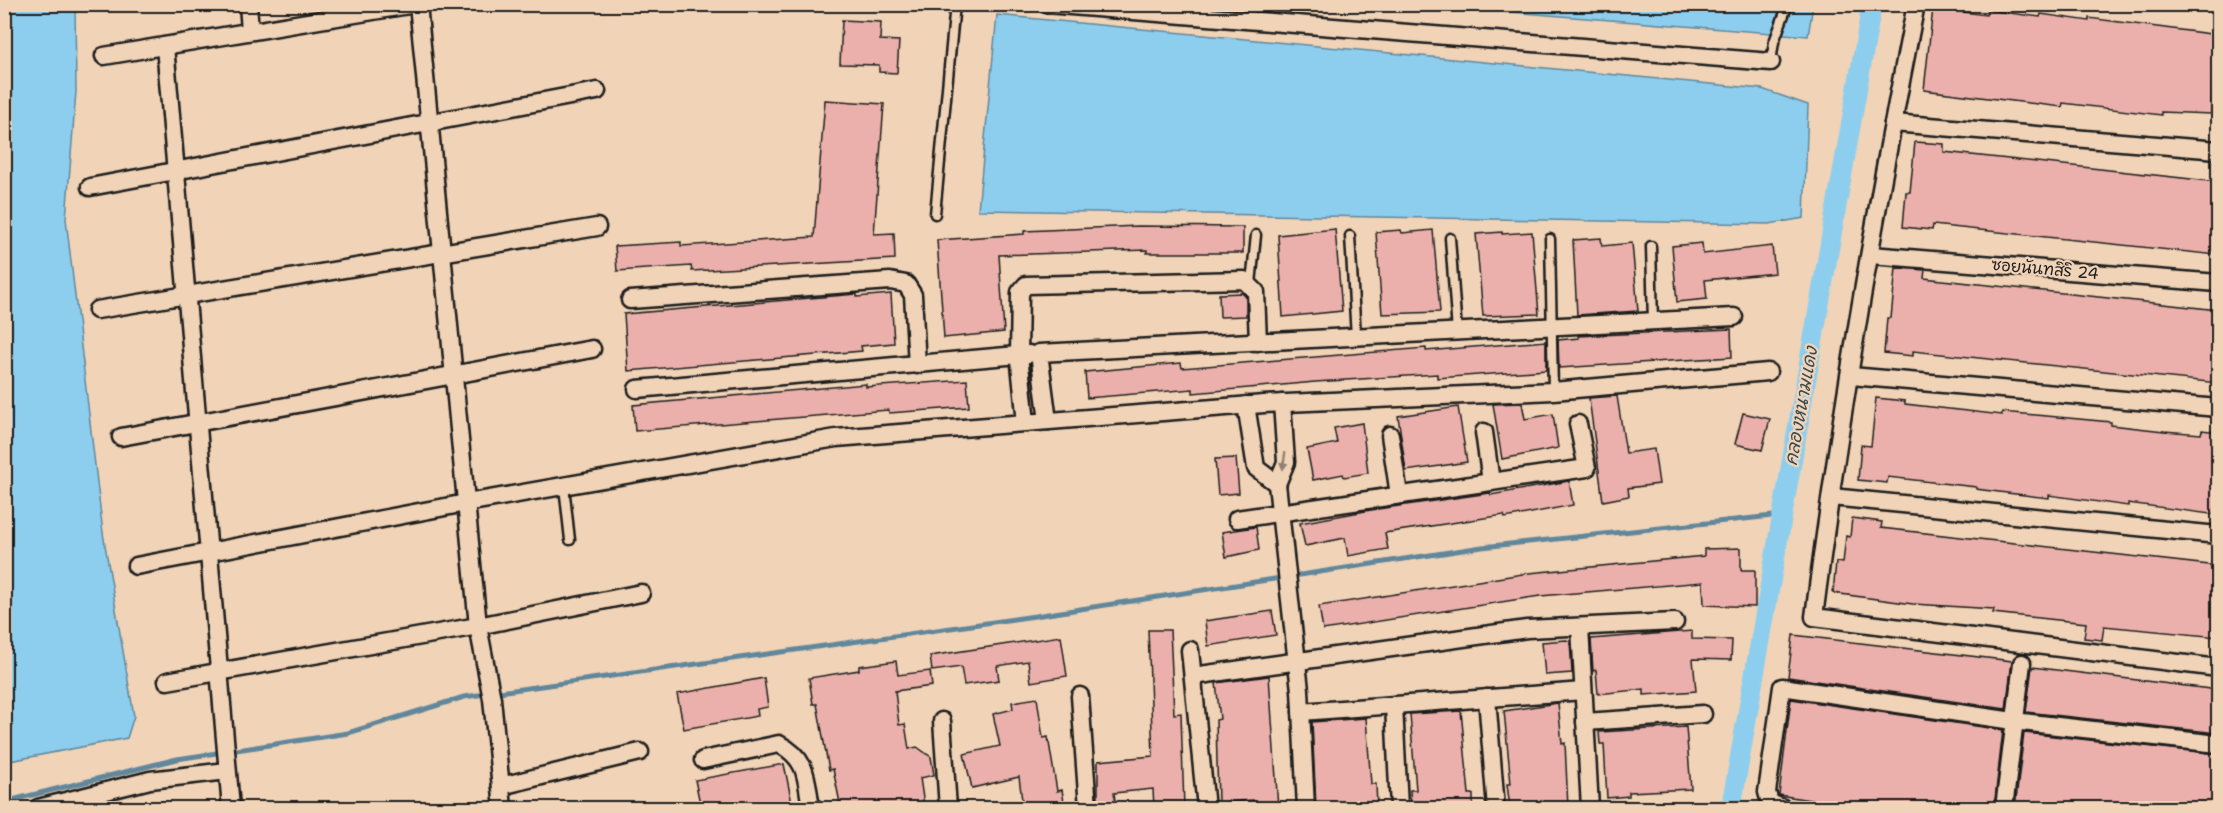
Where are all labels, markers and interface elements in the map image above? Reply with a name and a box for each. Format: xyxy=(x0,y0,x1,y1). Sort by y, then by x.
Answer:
street label: ซอยนันทสิริ 24 xyxy=(1991,254,2099,284)
water label: คลองหนามแดง xyxy=(1779,343,1824,467)
one-way arrow xyxy=(1279,452,1289,471)

